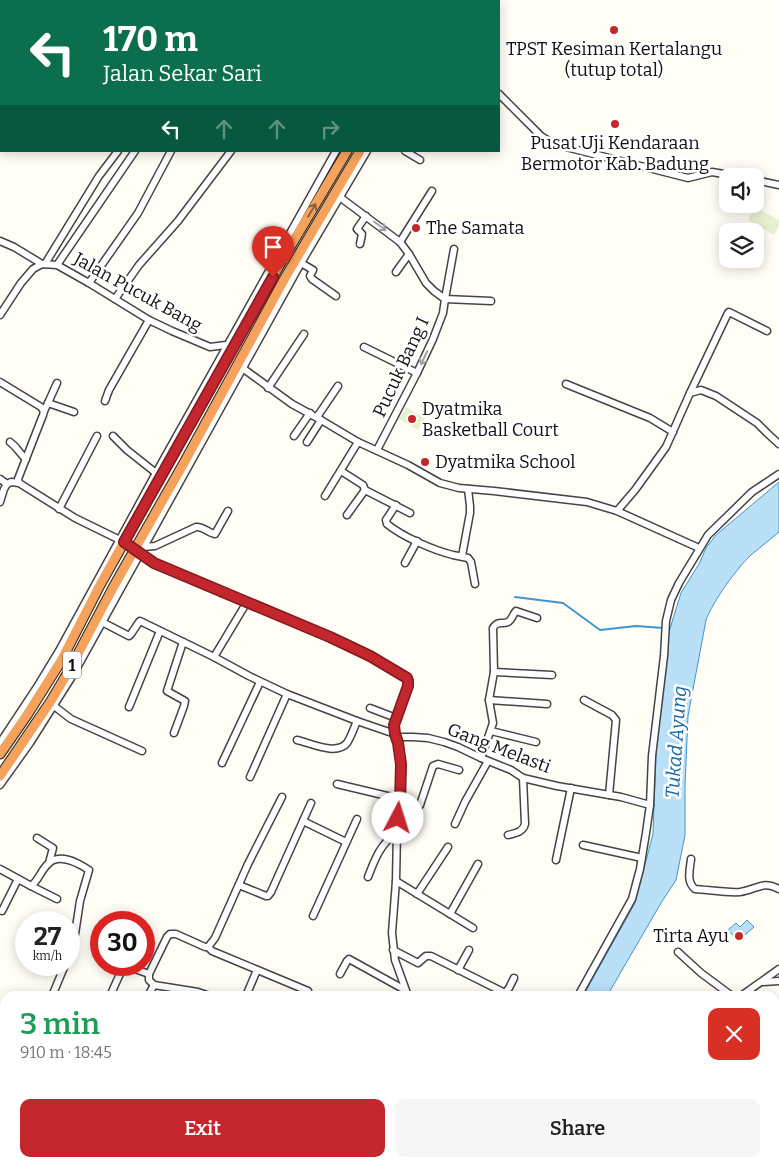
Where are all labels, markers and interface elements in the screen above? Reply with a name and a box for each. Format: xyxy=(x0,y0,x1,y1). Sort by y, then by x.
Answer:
text: 170 m xyxy=(103,18,198,60)
icon: left xyxy=(20,20,85,85)
marker: TPST Kesiman Kertalangu (tutup total) xyxy=(608,24,620,36)
place label: TPST Kesiman Kertalangu (tutup total) xyxy=(506,38,722,81)
text: Jalan Sekar Sari xyxy=(103,60,262,87)
icon: left xyxy=(157,115,185,143)
icon: ahead xyxy=(210,115,238,143)
icon: ahead xyxy=(263,115,291,143)
icon: right xyxy=(316,115,344,143)
marker: Pusat Uji Kendaraan Bermotor Kab. Badung xyxy=(609,118,621,130)
place label: Pusat Uji Kendaraan Bermotor Kab. Badung xyxy=(521,132,709,175)
map controls xyxy=(719,168,764,268)
button: sound xyxy=(719,168,764,213)
one-way arrow xyxy=(308,204,318,218)
place label: The Samata xyxy=(426,217,525,239)
one-way arrow xyxy=(373,220,386,231)
marker: The Samata xyxy=(410,222,422,234)
button: layers xyxy=(719,223,764,268)
pin xyxy=(252,226,294,277)
icon: arrive xyxy=(259,233,287,261)
street label: Jalan Pucuk Bang xyxy=(69,247,206,336)
street label: Pucuk Bang I xyxy=(368,313,434,421)
one-way arrow xyxy=(419,350,429,365)
place label: Dyatmika Basketball Court xyxy=(422,398,559,441)
marker: Dyatmika Basketball Court xyxy=(406,413,418,425)
place label: Dyatmika School xyxy=(435,451,575,473)
marker: Dyatmika School xyxy=(419,456,431,468)
road number: 1 xyxy=(63,652,81,678)
water label: Tukad Ayung xyxy=(661,685,691,799)
street label: Gang Melasti xyxy=(444,718,554,778)
position arrow xyxy=(371,791,423,843)
speed limit sign: 30 xyxy=(90,911,155,976)
text: 27 xyxy=(34,922,61,952)
place label: Tirta Ayu xyxy=(653,925,729,947)
marker: Tirta Ayu xyxy=(733,930,745,942)
text: km/h xyxy=(33,949,62,963)
text: 3 min xyxy=(20,1006,100,1042)
button: close xyxy=(708,1008,760,1060)
text: 910 m · 18:45 xyxy=(20,1043,112,1062)
button: Exit xyxy=(20,1099,385,1157)
button: Share xyxy=(395,1099,760,1157)

